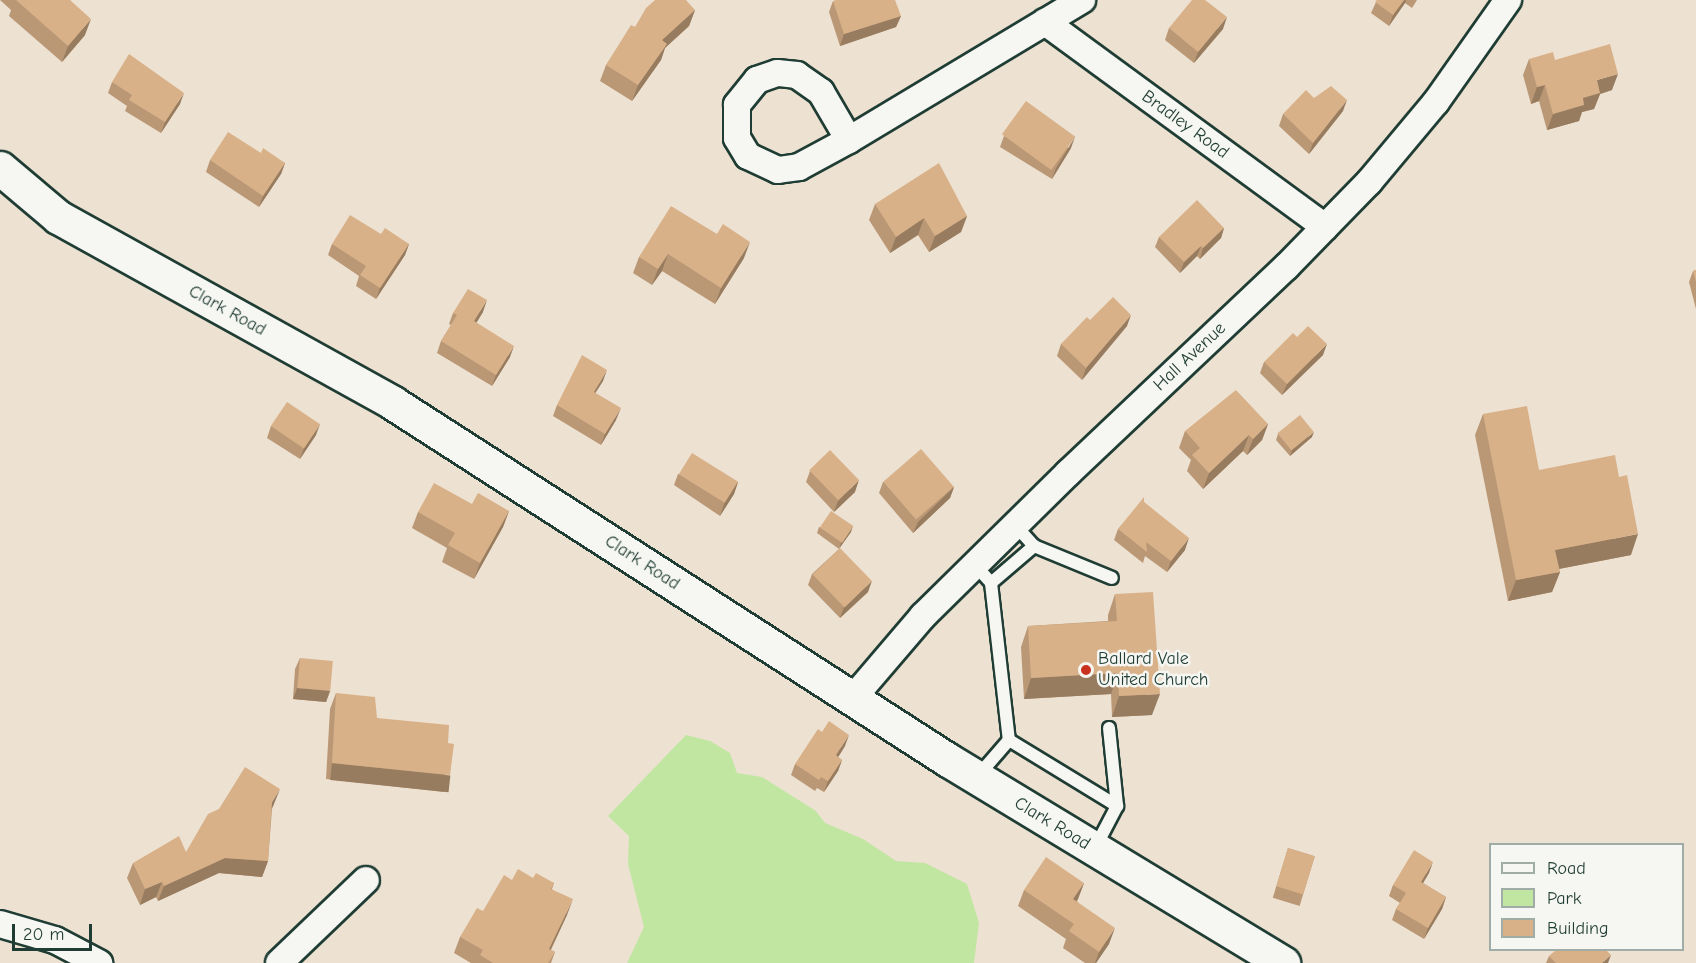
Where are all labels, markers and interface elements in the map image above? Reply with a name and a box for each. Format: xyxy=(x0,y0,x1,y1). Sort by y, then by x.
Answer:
street label: Bradley Road xyxy=(1137,86,1233,164)
street label: Clark Road xyxy=(185,281,269,341)
street label: Hall Avenue xyxy=(1149,318,1231,396)
street label: Clark Road xyxy=(600,531,684,595)
place label: Ballard Vale United Church xyxy=(1098,649,1209,692)
marker: Ballard Vale United Church xyxy=(1079,663,1093,677)
street label: Clark Road xyxy=(1010,793,1094,855)
legend xyxy=(1489,843,1684,951)
text: Road xyxy=(1547,858,1586,879)
text: Park xyxy=(1547,888,1581,909)
scale bar xyxy=(15,912,94,950)
text: Building xyxy=(1547,918,1609,939)
text: 20 m xyxy=(23,924,64,945)

